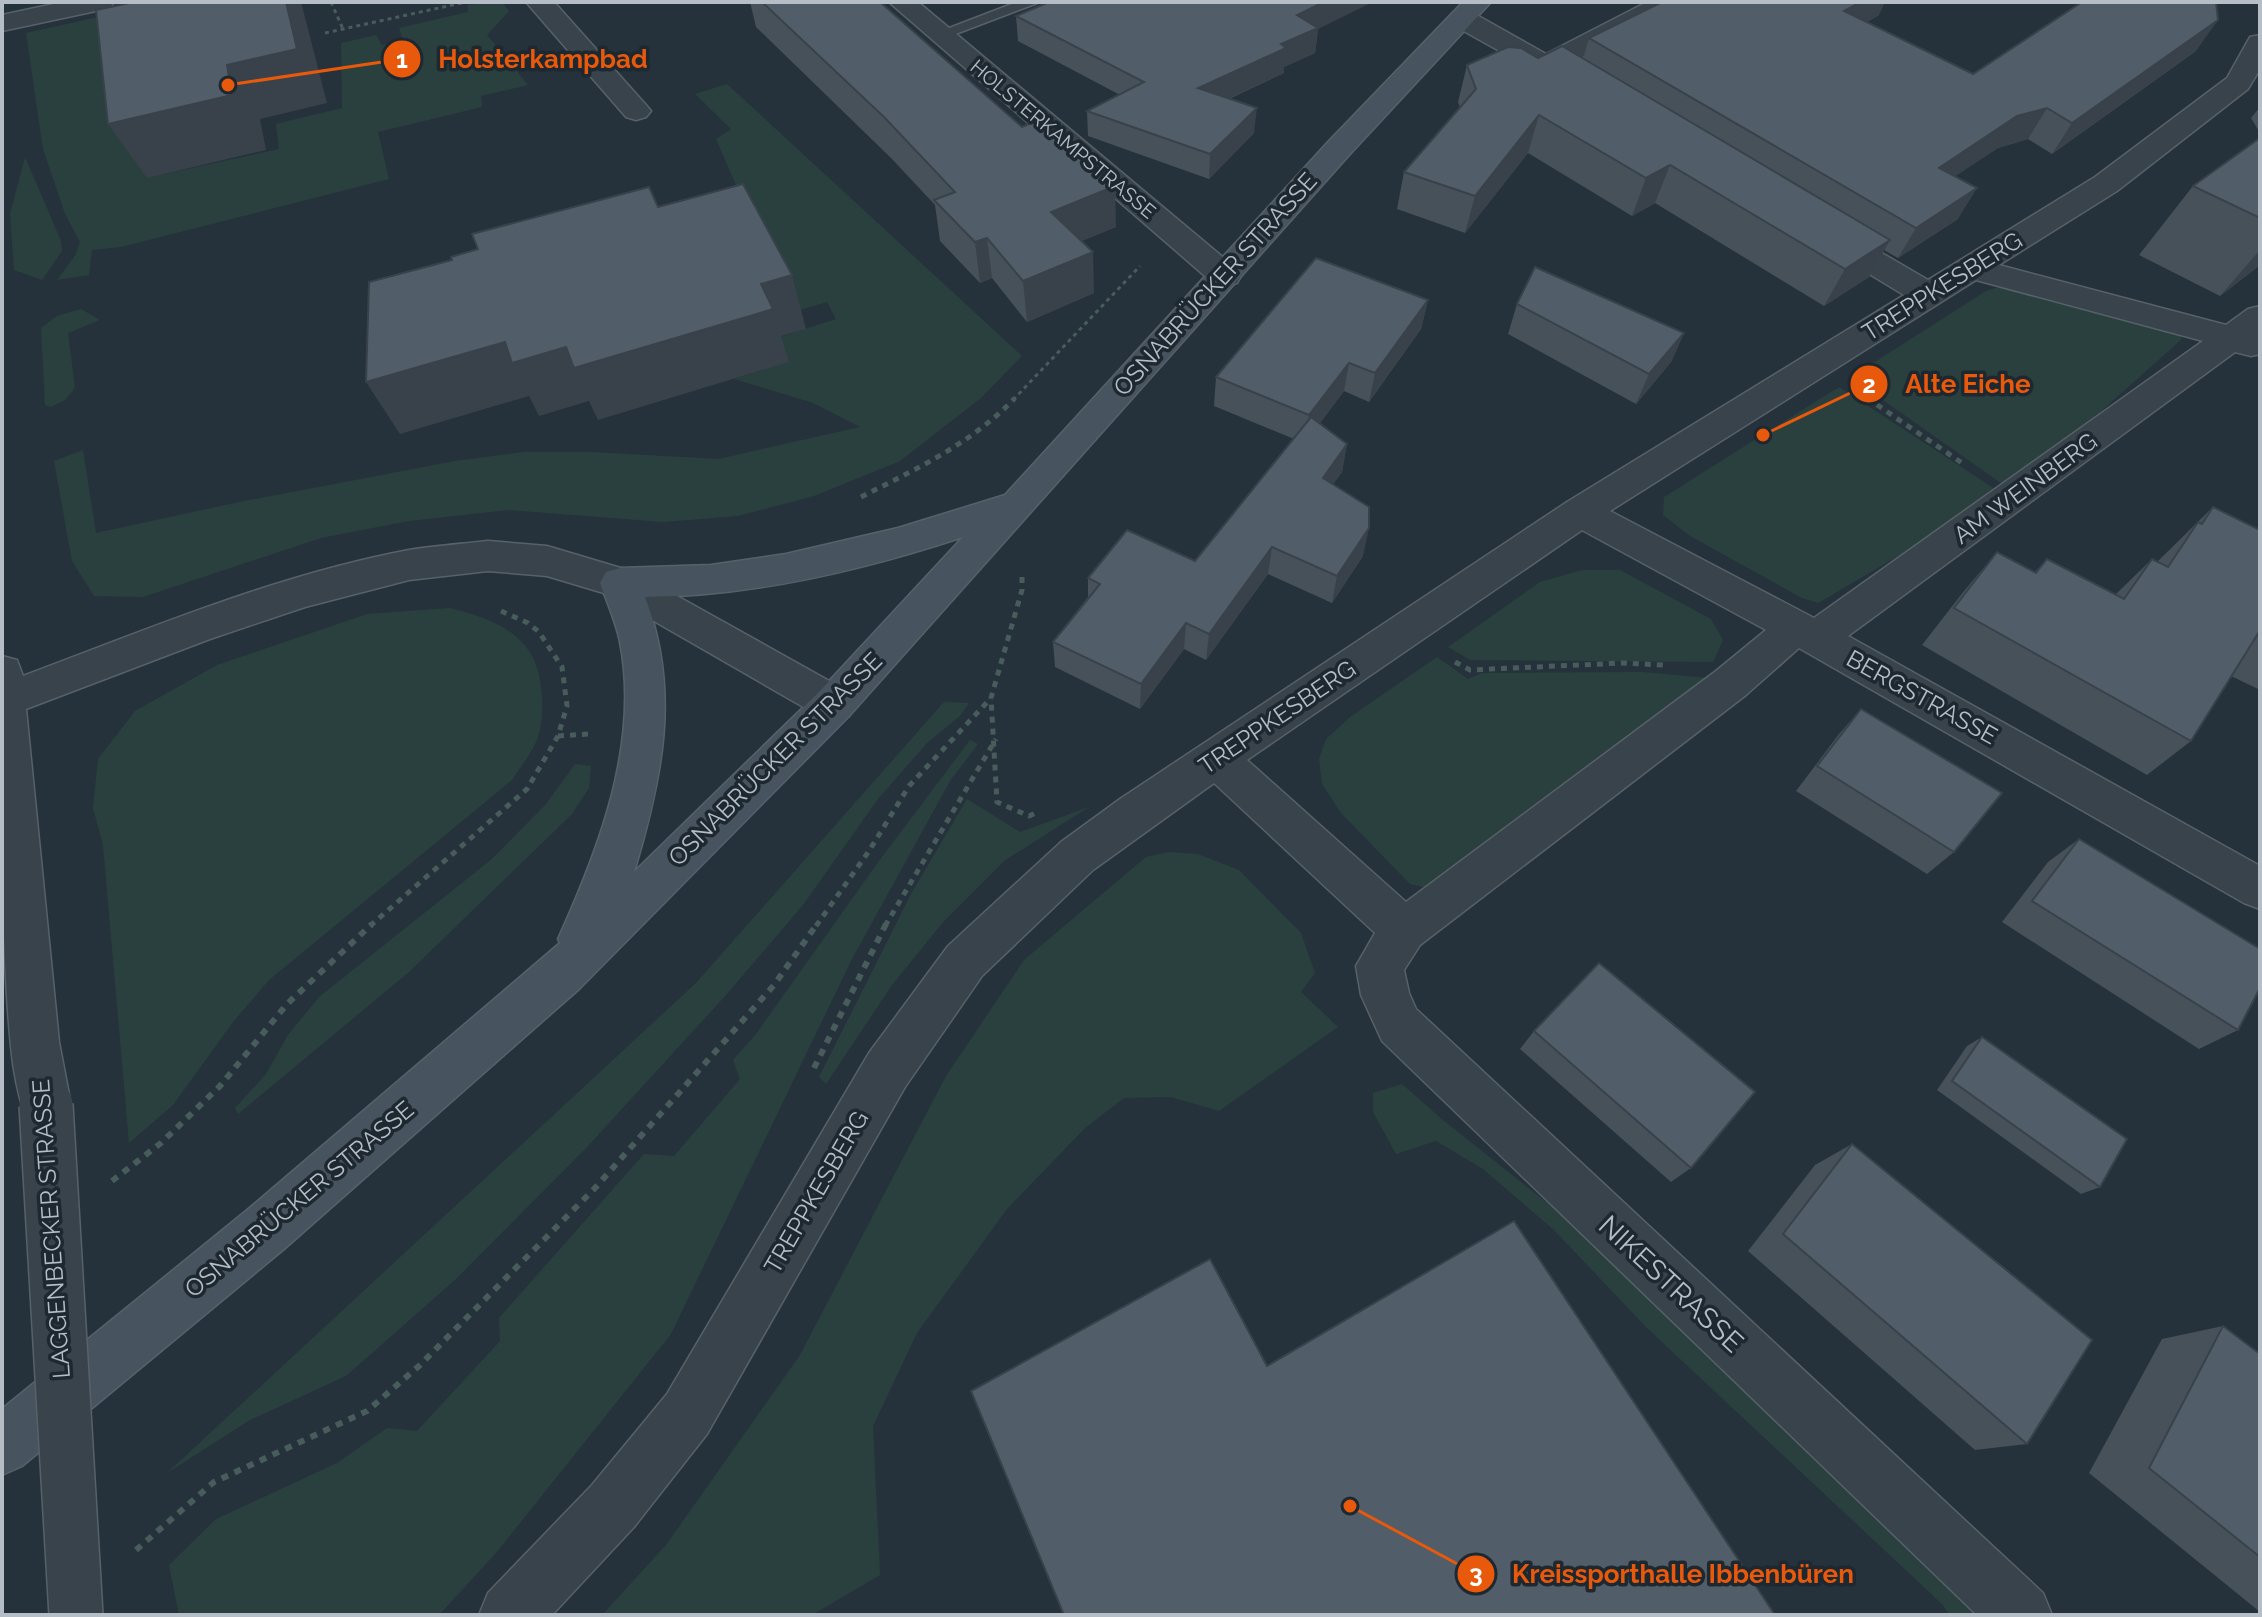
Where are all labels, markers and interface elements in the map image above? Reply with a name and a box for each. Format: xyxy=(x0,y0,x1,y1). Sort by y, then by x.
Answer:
callout: Holsterkampbad xyxy=(382,34,664,84)
text: Holsterkampbad xyxy=(438,44,648,74)
text: 1 xyxy=(396,45,408,74)
street label: HOLSTERKAMPSTRASSE xyxy=(965,54,1161,224)
street label: OSNABRÜCKER STRASSE xyxy=(1107,167,1323,401)
street label: TREPPKESBERG xyxy=(1857,225,2027,347)
callout: Alte Eiche xyxy=(1849,359,2046,409)
text: Alte Eiche xyxy=(1905,369,2031,399)
text: 2 xyxy=(1862,370,1876,399)
street label: AM WEINBERG xyxy=(1948,426,2102,550)
street label: BERGSTRASSE xyxy=(1842,644,2002,750)
street label: OSNABRÜCKER STRASSE xyxy=(662,646,888,872)
street label: TREPPKESBERG xyxy=(1193,654,1361,780)
street label: LAGGENBECKER STRASSE xyxy=(26,1078,76,1380)
street label: OSNABRÜCKER STRASSE xyxy=(179,1095,419,1303)
street label: TREPPKESBERG xyxy=(758,1106,874,1278)
street label: NIKESTRASSE xyxy=(1592,1209,1750,1359)
callout: Kreissporthalle Ibbenbüren xyxy=(1456,1549,1870,1599)
text: 3 xyxy=(1469,1559,1483,1588)
text: Kreissporthalle Ibbenbüren xyxy=(1512,1559,1854,1589)

